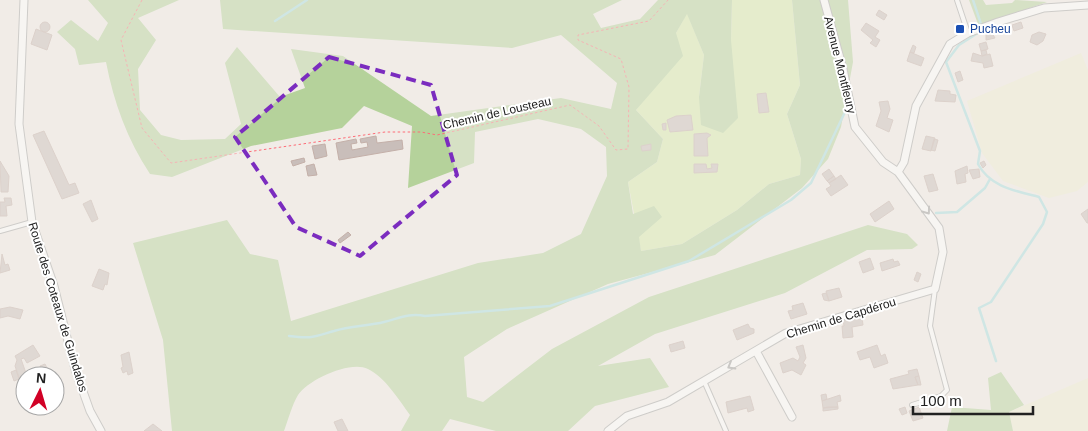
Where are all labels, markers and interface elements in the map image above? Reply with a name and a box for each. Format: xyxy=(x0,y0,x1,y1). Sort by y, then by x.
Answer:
street label: Avenue Montfleury xyxy=(821,15,859,115)
place label: Pucheu xyxy=(970,22,1011,36)
marker: Pucheu xyxy=(954,23,966,35)
street label: Chemin de Lousteau xyxy=(441,94,553,132)
one-way arrow xyxy=(921,205,930,215)
street label: Route des Coteaux de Guindalos xyxy=(25,220,91,394)
street label: Chemin de Capdérou xyxy=(784,295,898,341)
one-way arrow xyxy=(727,359,736,369)
north arrow xyxy=(15,366,65,416)
text: N xyxy=(35,370,47,386)
scale bar xyxy=(913,384,1033,416)
text: 100 m xyxy=(920,392,962,409)

